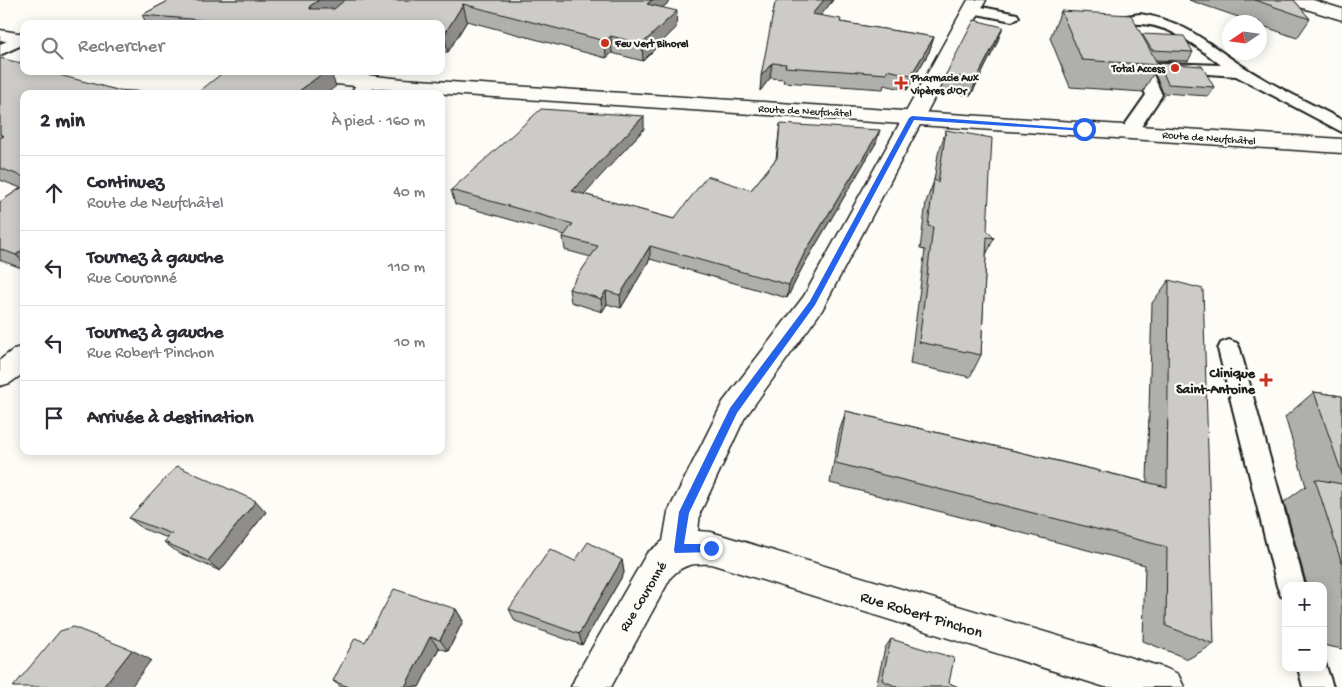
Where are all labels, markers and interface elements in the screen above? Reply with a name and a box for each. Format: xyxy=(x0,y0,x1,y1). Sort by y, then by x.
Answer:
north arrow xyxy=(1222,15,1267,60)
search box xyxy=(20,20,445,75)
icon: search xyxy=(38,34,66,62)
text: Rechercher xyxy=(78,36,164,59)
marker: Feu Vert Bihorel xyxy=(599,37,611,49)
place label: Feu Vert Bihorel xyxy=(614,38,689,51)
marker: Total Access xyxy=(1169,62,1181,74)
place label: Total Access xyxy=(1111,63,1166,76)
place label: Pharmacie Aux Vipères d'Or xyxy=(910,73,979,98)
marker: Pharmacie Aux Vipères d'Or xyxy=(895,77,907,89)
street label: Route de Neufchâtel xyxy=(758,103,853,120)
text: 2 min xyxy=(40,110,85,135)
text: À pied · 160 m xyxy=(331,113,425,132)
route start xyxy=(1073,118,1096,141)
street label: Route de Neufchâtel xyxy=(1162,129,1257,148)
text: Continuez xyxy=(87,172,164,195)
icon: ahead xyxy=(40,179,68,207)
text: 40 m xyxy=(393,184,425,203)
text: Route de Neufchâtel xyxy=(87,195,224,214)
text: Tournez à gauche xyxy=(87,247,223,270)
icon: left xyxy=(40,254,68,282)
text: 110 m xyxy=(388,259,425,278)
text: Rue Couronné xyxy=(87,270,177,289)
text: Tournez à gauche xyxy=(87,322,223,345)
icon: left xyxy=(40,329,68,357)
text: 10 m xyxy=(394,334,425,353)
text: Rue Robert Pinchon xyxy=(87,345,214,364)
place label: Clinique Saint-Antoine xyxy=(1176,366,1256,399)
marker: Clinique Saint-Antoine xyxy=(1259,373,1273,387)
icon: arrive xyxy=(40,404,68,432)
text: Arrivée à destination xyxy=(87,407,253,430)
route end xyxy=(700,537,723,560)
street label: Rue Couronné xyxy=(617,559,672,635)
map controls xyxy=(1282,582,1327,672)
button: + xyxy=(1282,582,1327,627)
street label: Rue Robert Pinchon xyxy=(857,589,985,644)
button: − xyxy=(1282,627,1327,672)

